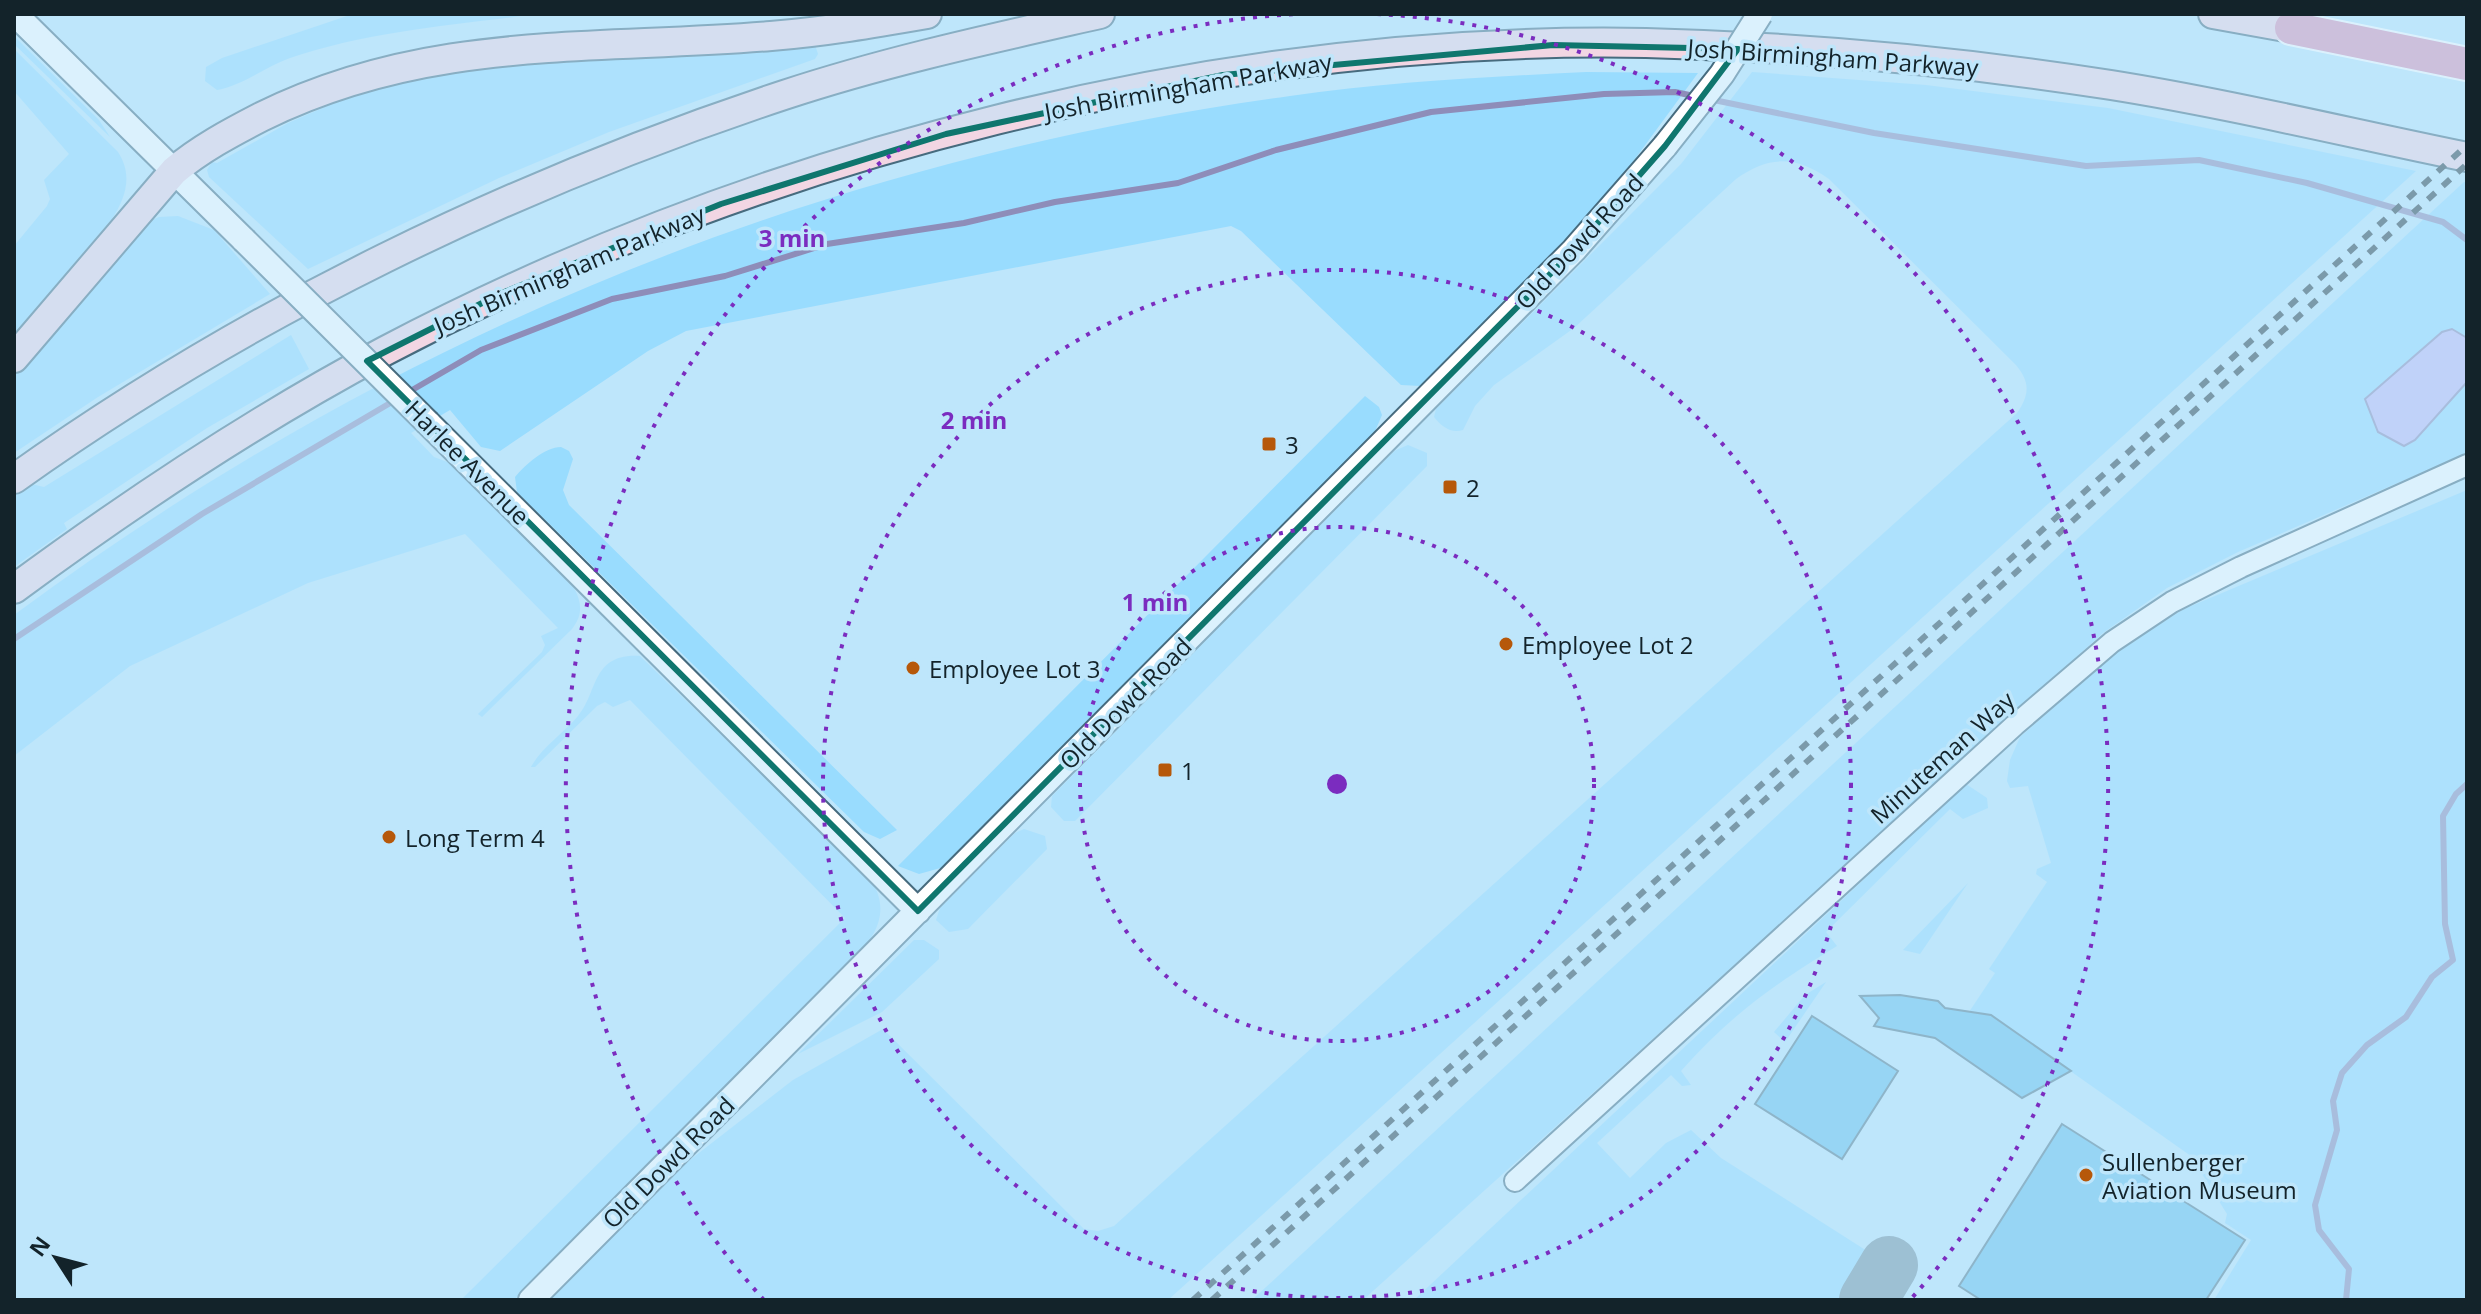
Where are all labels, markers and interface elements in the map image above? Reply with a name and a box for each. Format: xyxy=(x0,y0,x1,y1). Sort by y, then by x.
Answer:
street label: Josh Birmingham Parkway xyxy=(1685,30,1980,84)
street label: Josh Birmingham Parkway xyxy=(1040,44,1335,128)
street label: Old Dowd Road xyxy=(1508,166,1650,316)
street label: Josh Birmingham Parkway xyxy=(427,197,710,342)
text: 3 min xyxy=(759,221,825,254)
street label: Harlee Avenue xyxy=(398,392,538,532)
text: 2 min xyxy=(941,403,1007,436)
place label: 3 xyxy=(1285,428,1299,461)
marker: 3 xyxy=(1260,435,1278,453)
place label: 2 xyxy=(1466,471,1480,504)
marker: 2 xyxy=(1441,478,1459,496)
text: 1 min xyxy=(1122,585,1188,618)
place label: Employee Lot 2 xyxy=(1522,628,1693,661)
street label: Old Dowd Road xyxy=(1052,630,1198,776)
marker: Employee Lot 2 xyxy=(1497,635,1515,653)
place label: Employee Lot 3 xyxy=(929,652,1100,685)
marker: Employee Lot 3 xyxy=(904,659,922,677)
street label: Minuteman Way xyxy=(1863,683,2022,831)
place label: 1 xyxy=(1181,754,1195,787)
marker: 1 xyxy=(1156,761,1174,779)
centre of rings xyxy=(1323,770,1351,798)
place label: Long Term 4 xyxy=(405,821,545,854)
marker: Long Term 4 xyxy=(380,828,398,846)
street label: Old Dowd Road xyxy=(595,1089,741,1235)
place label: Sullenberger Aviation Museum xyxy=(2102,1145,2297,1206)
marker: Sullenberger Aviation Museum xyxy=(2077,1166,2095,1184)
north arrow xyxy=(16,1218,96,1298)
text: N xyxy=(22,1230,56,1262)

